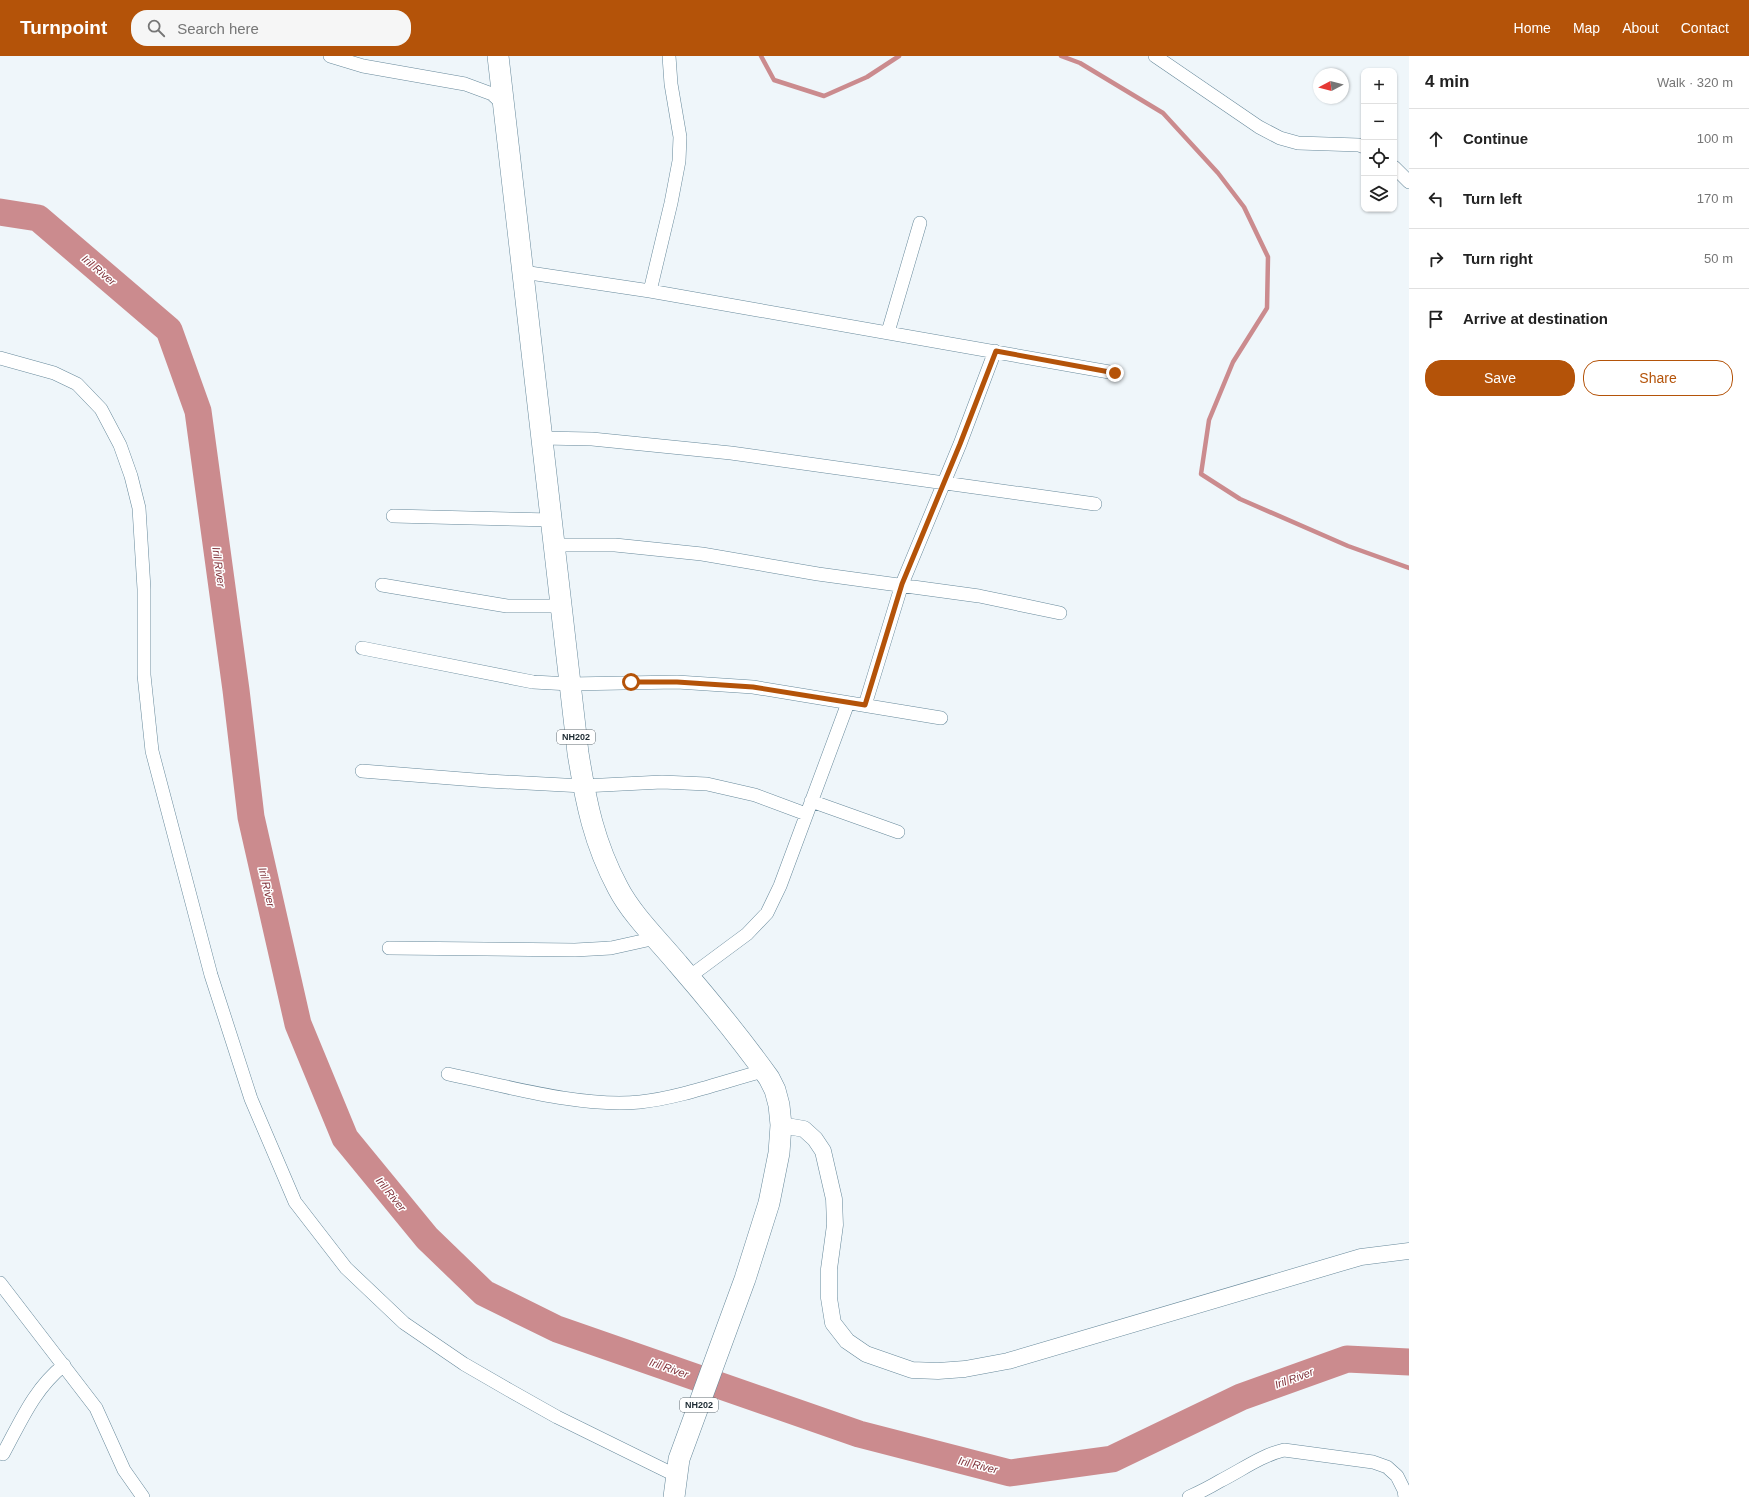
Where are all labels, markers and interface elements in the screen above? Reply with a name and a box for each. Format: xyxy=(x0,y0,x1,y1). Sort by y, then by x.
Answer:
search box xyxy=(131,10,411,46)
text: Turnpoint xyxy=(20,17,107,38)
icon: search xyxy=(145,17,167,39)
text: Search here xyxy=(177,20,259,37)
text: Home xyxy=(1514,20,1551,36)
text: Map xyxy=(1573,20,1600,36)
text: About xyxy=(1622,20,1659,36)
text: Contact xyxy=(1681,20,1729,36)
north arrow xyxy=(1313,68,1349,104)
map controls xyxy=(1361,68,1397,212)
button: + xyxy=(1361,68,1397,104)
text: 4 min xyxy=(1425,72,1469,91)
text: Walk · 320 m xyxy=(1657,75,1733,90)
button: − xyxy=(1361,104,1397,140)
icon: ahead xyxy=(1425,128,1447,150)
text: Continue xyxy=(1463,130,1528,147)
text: 100 m xyxy=(1697,131,1733,146)
button: locate xyxy=(1361,140,1397,176)
button: layers xyxy=(1361,176,1397,212)
icon: left xyxy=(1425,188,1447,210)
text: Turn left xyxy=(1463,190,1522,207)
text: 170 m xyxy=(1697,191,1733,206)
icon: right xyxy=(1425,248,1447,270)
text: Turn right xyxy=(1463,250,1533,267)
text: 50 m xyxy=(1704,251,1733,266)
water label: Iril River xyxy=(80,252,119,288)
icon: arrive xyxy=(1425,308,1447,330)
text: Arrive at destination xyxy=(1463,310,1608,327)
button: Save xyxy=(1425,360,1575,396)
button: Share xyxy=(1583,360,1733,396)
route end xyxy=(1106,364,1124,382)
water label: Iril River xyxy=(210,546,228,589)
route start xyxy=(622,673,640,691)
road number: NH202 xyxy=(557,730,595,744)
water label: Iril River xyxy=(257,866,278,909)
water label: Iril River xyxy=(374,1175,409,1214)
water label: Iril River xyxy=(648,1356,691,1381)
water label: Iril River xyxy=(1273,1365,1316,1391)
road number: NH202 xyxy=(680,1398,718,1412)
water label: Iril River xyxy=(957,1454,1000,1476)

